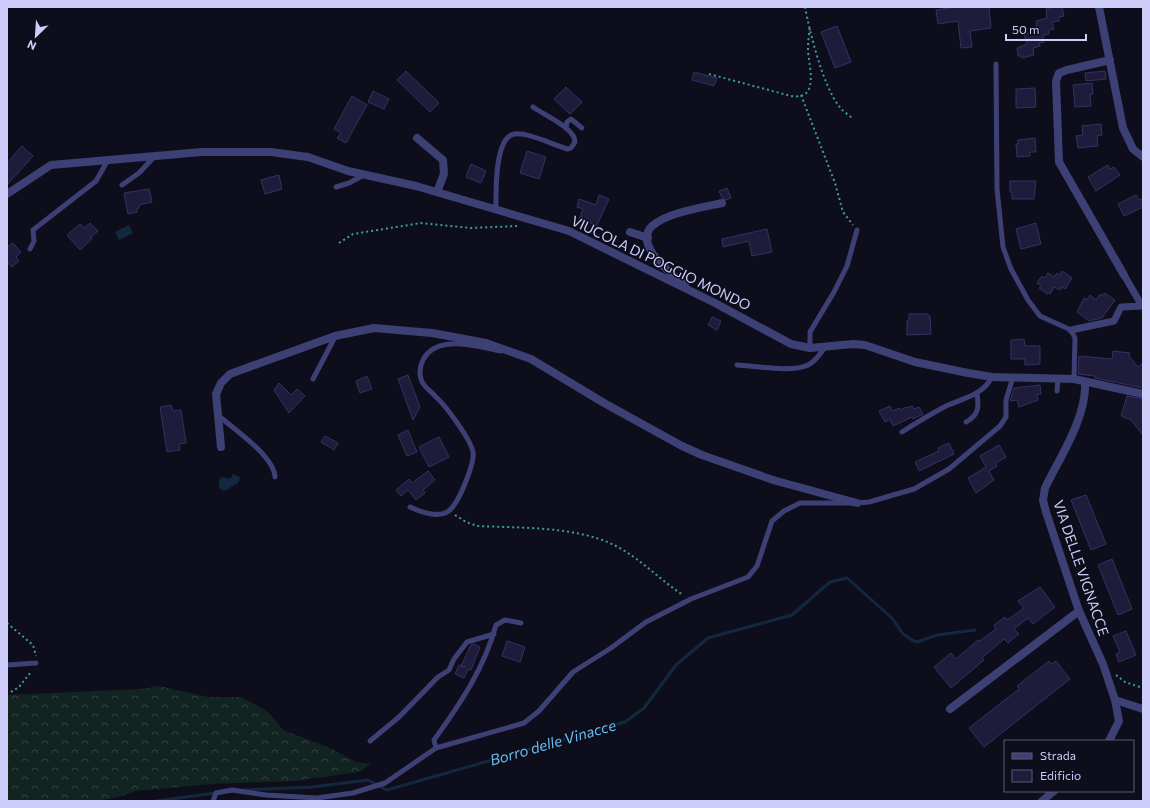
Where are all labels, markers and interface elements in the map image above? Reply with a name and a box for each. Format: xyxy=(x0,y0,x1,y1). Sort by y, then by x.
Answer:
north arrow xyxy=(16,16,56,56)
scale bar xyxy=(1006,16,1086,42)
text: 50 m xyxy=(1012,22,1040,36)
text: N xyxy=(25,38,38,53)
street label: VIUCOLA DI POGGIO MONDO xyxy=(569,212,754,314)
street label: VIA DELLE VIGNACCE xyxy=(1050,498,1113,638)
water label: Borro delle Vinacce xyxy=(488,715,618,769)
legend xyxy=(1004,740,1134,792)
text: Strada xyxy=(1040,748,1076,762)
text: Edificio xyxy=(1040,768,1081,782)

